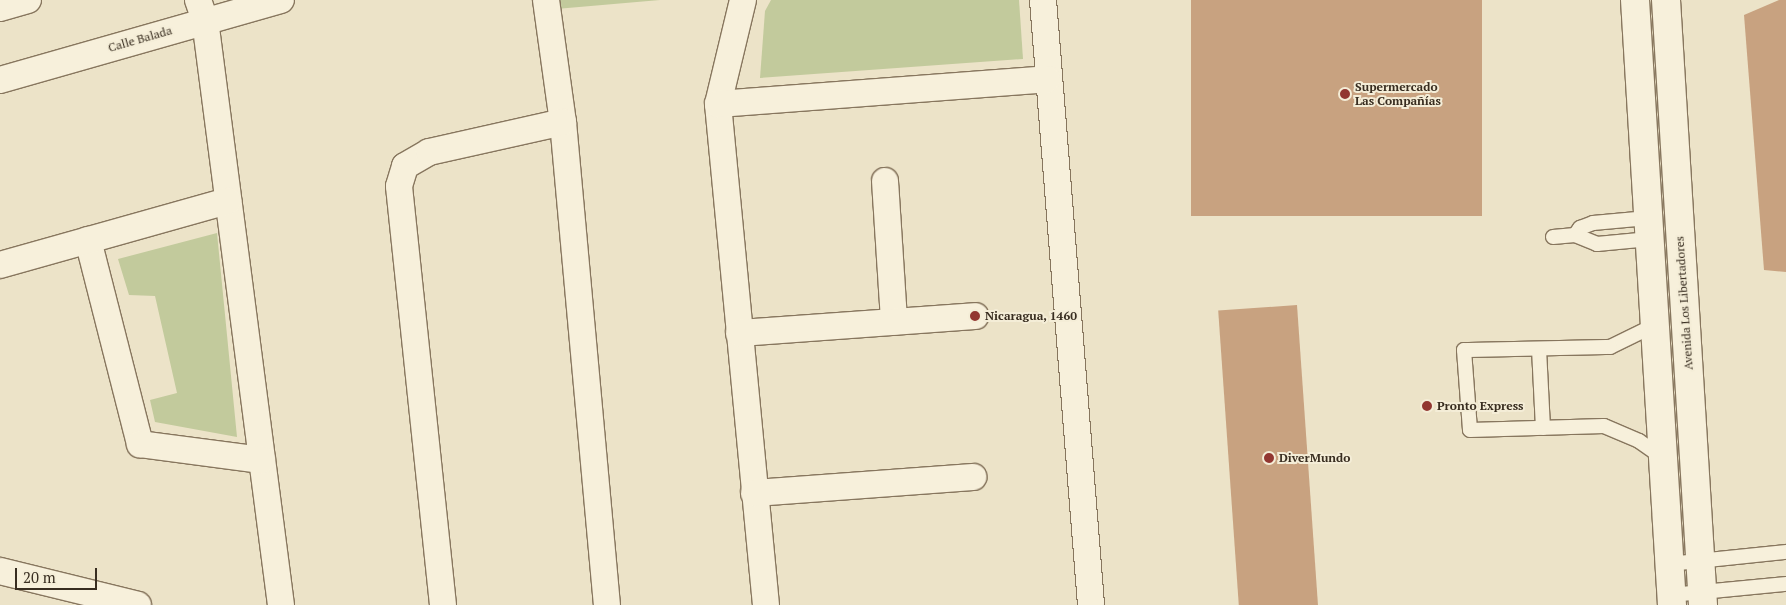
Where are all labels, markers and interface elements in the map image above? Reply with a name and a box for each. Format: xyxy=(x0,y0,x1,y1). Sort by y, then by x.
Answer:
street label: Calle Balada xyxy=(106,23,174,55)
place label: Supermercado Las Compañías xyxy=(1355,80,1441,108)
marker: Supermercado Las Compañías xyxy=(1339,88,1351,100)
street label: Avenida Los Libertadores xyxy=(1672,236,1696,370)
place label: Nicaragua, 1460 xyxy=(985,309,1077,323)
marker: Nicaragua, 1460 xyxy=(969,310,981,322)
place label: Pronto Express xyxy=(1437,399,1524,413)
marker: Pronto Express xyxy=(1421,400,1433,412)
place label: DiverMundo xyxy=(1279,451,1350,465)
marker: DiverMundo xyxy=(1263,452,1275,464)
scale bar xyxy=(18,558,100,590)
text: 20 m xyxy=(23,567,56,587)

